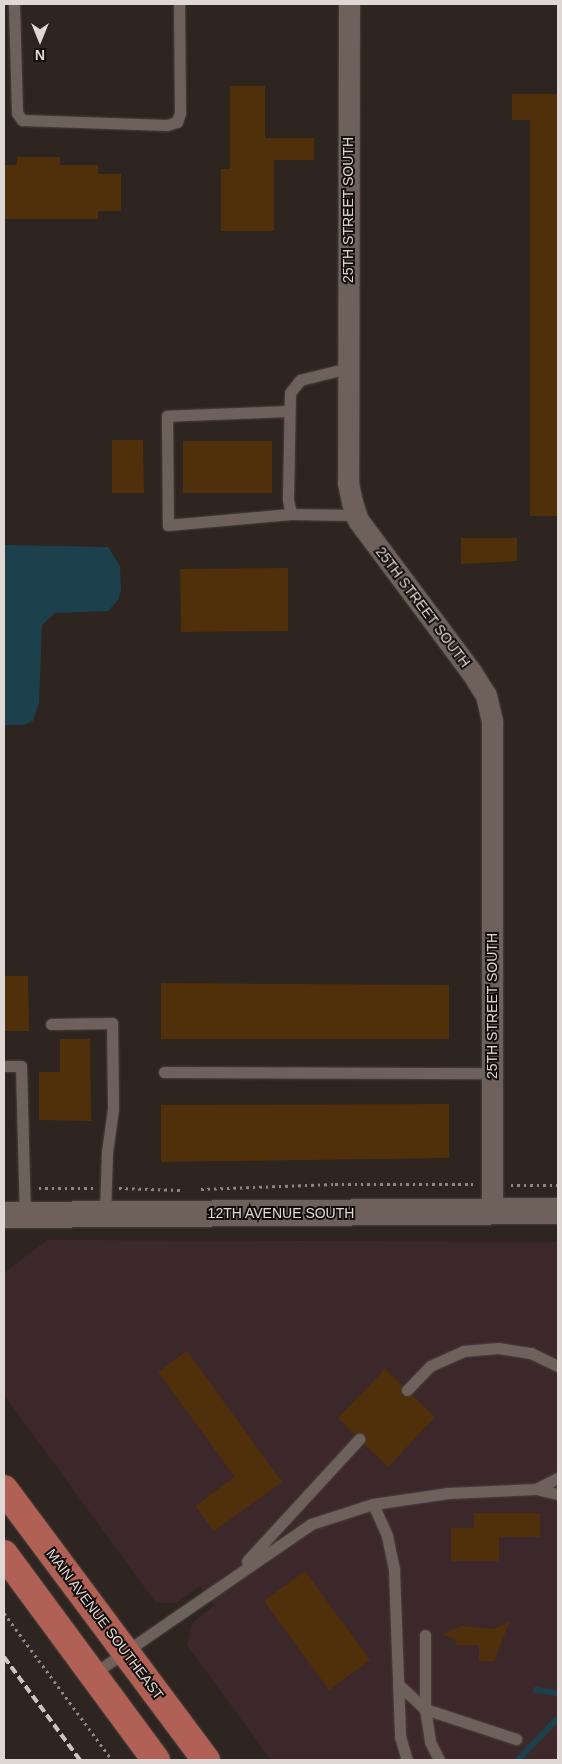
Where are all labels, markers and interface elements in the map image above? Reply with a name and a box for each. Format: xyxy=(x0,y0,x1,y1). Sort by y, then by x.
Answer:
north arrow xyxy=(15,15,65,65)
text: N xyxy=(35,47,45,63)
street label: 25TH STREET SOUTH xyxy=(340,137,356,283)
street label: 25TH STREET SOUTH xyxy=(372,544,474,670)
street label: 25TH STREET SOUTH xyxy=(484,933,500,1079)
street label: 12TH AVENUE SOUTH xyxy=(207,1205,355,1221)
street label: MAIN AVENUE SOUTHEAST xyxy=(43,1545,167,1703)

